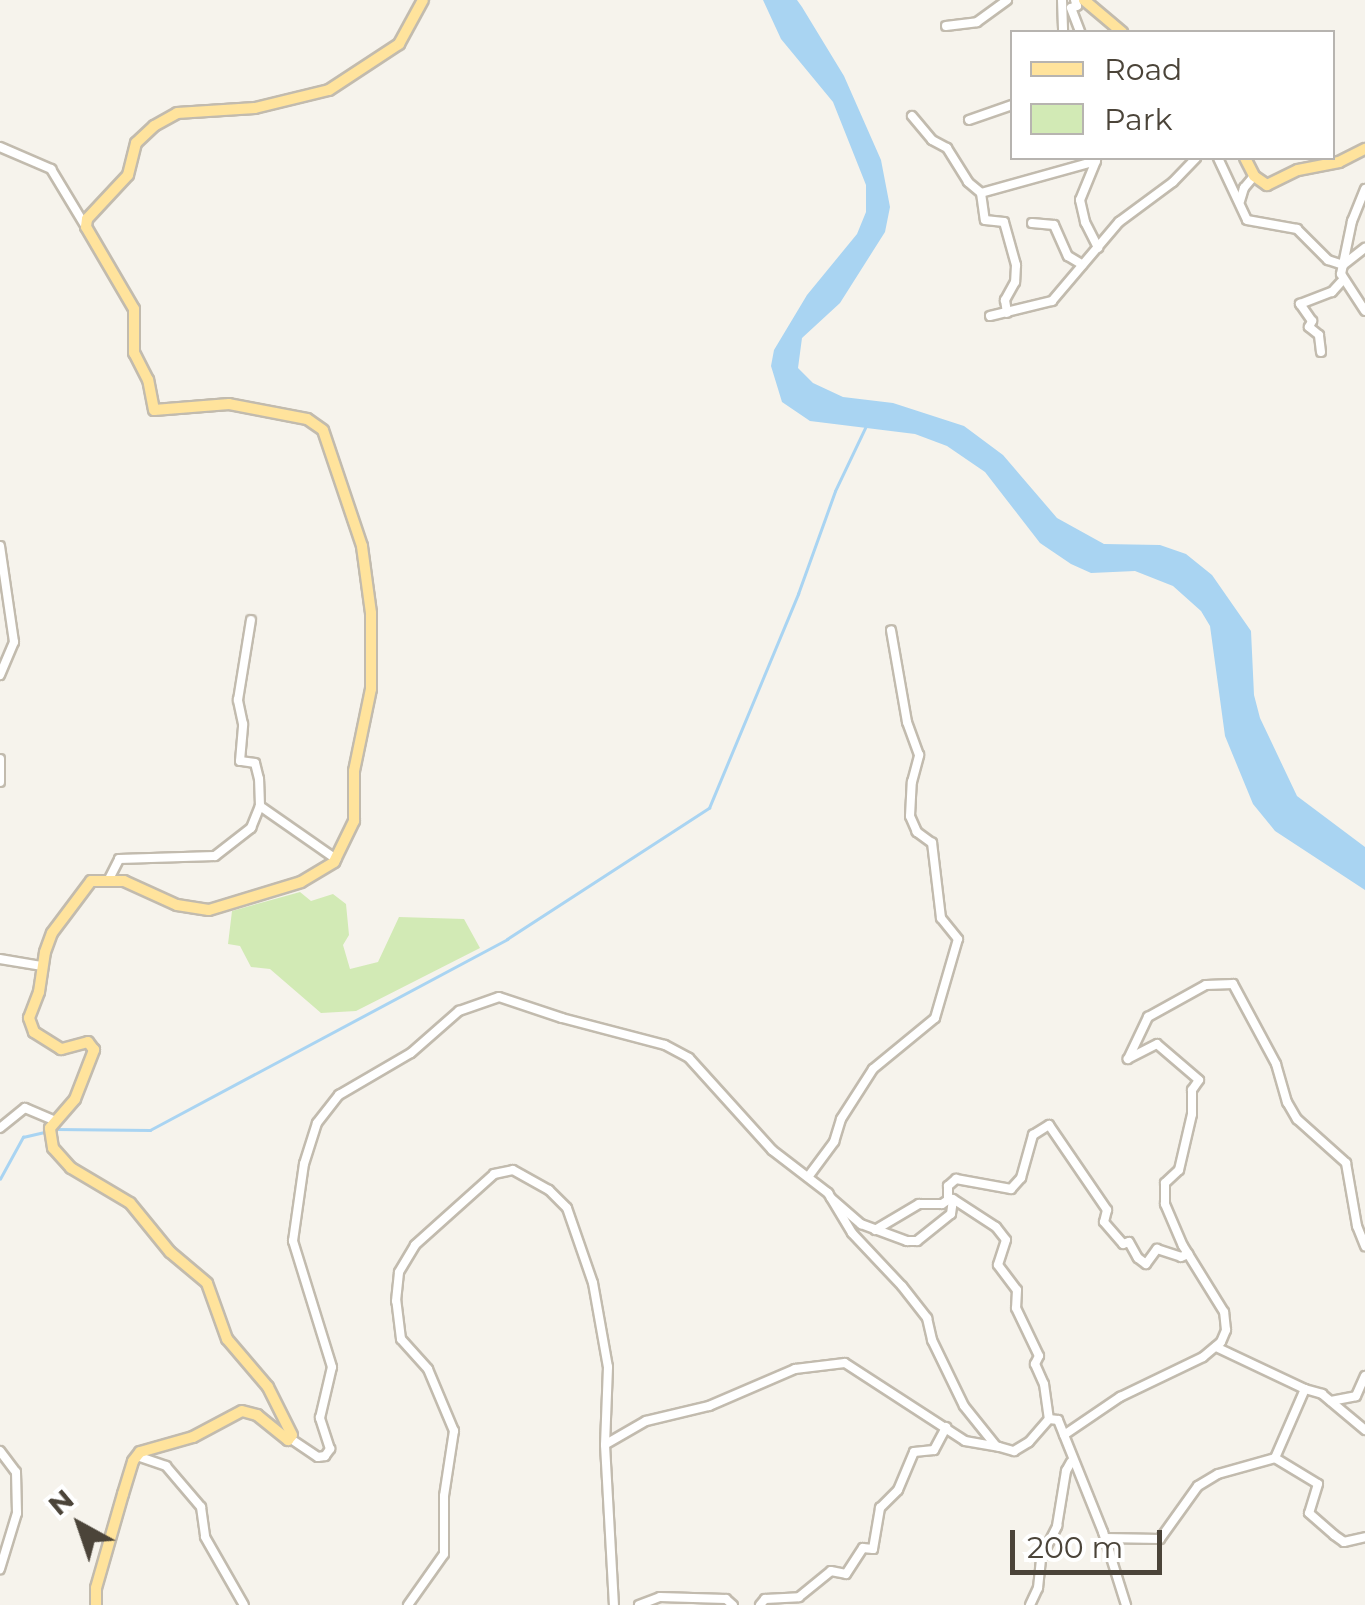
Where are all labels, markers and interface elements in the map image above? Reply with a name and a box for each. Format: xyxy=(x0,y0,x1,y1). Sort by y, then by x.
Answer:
legend xyxy=(1010,30,1335,160)
text: Road xyxy=(1104,51,1182,88)
text: Park xyxy=(1104,101,1173,138)
north arrow xyxy=(30,1475,130,1575)
text: N xyxy=(41,1482,80,1522)
scale bar xyxy=(1015,1510,1168,1572)
text: 200 m xyxy=(1027,1529,1123,1566)

